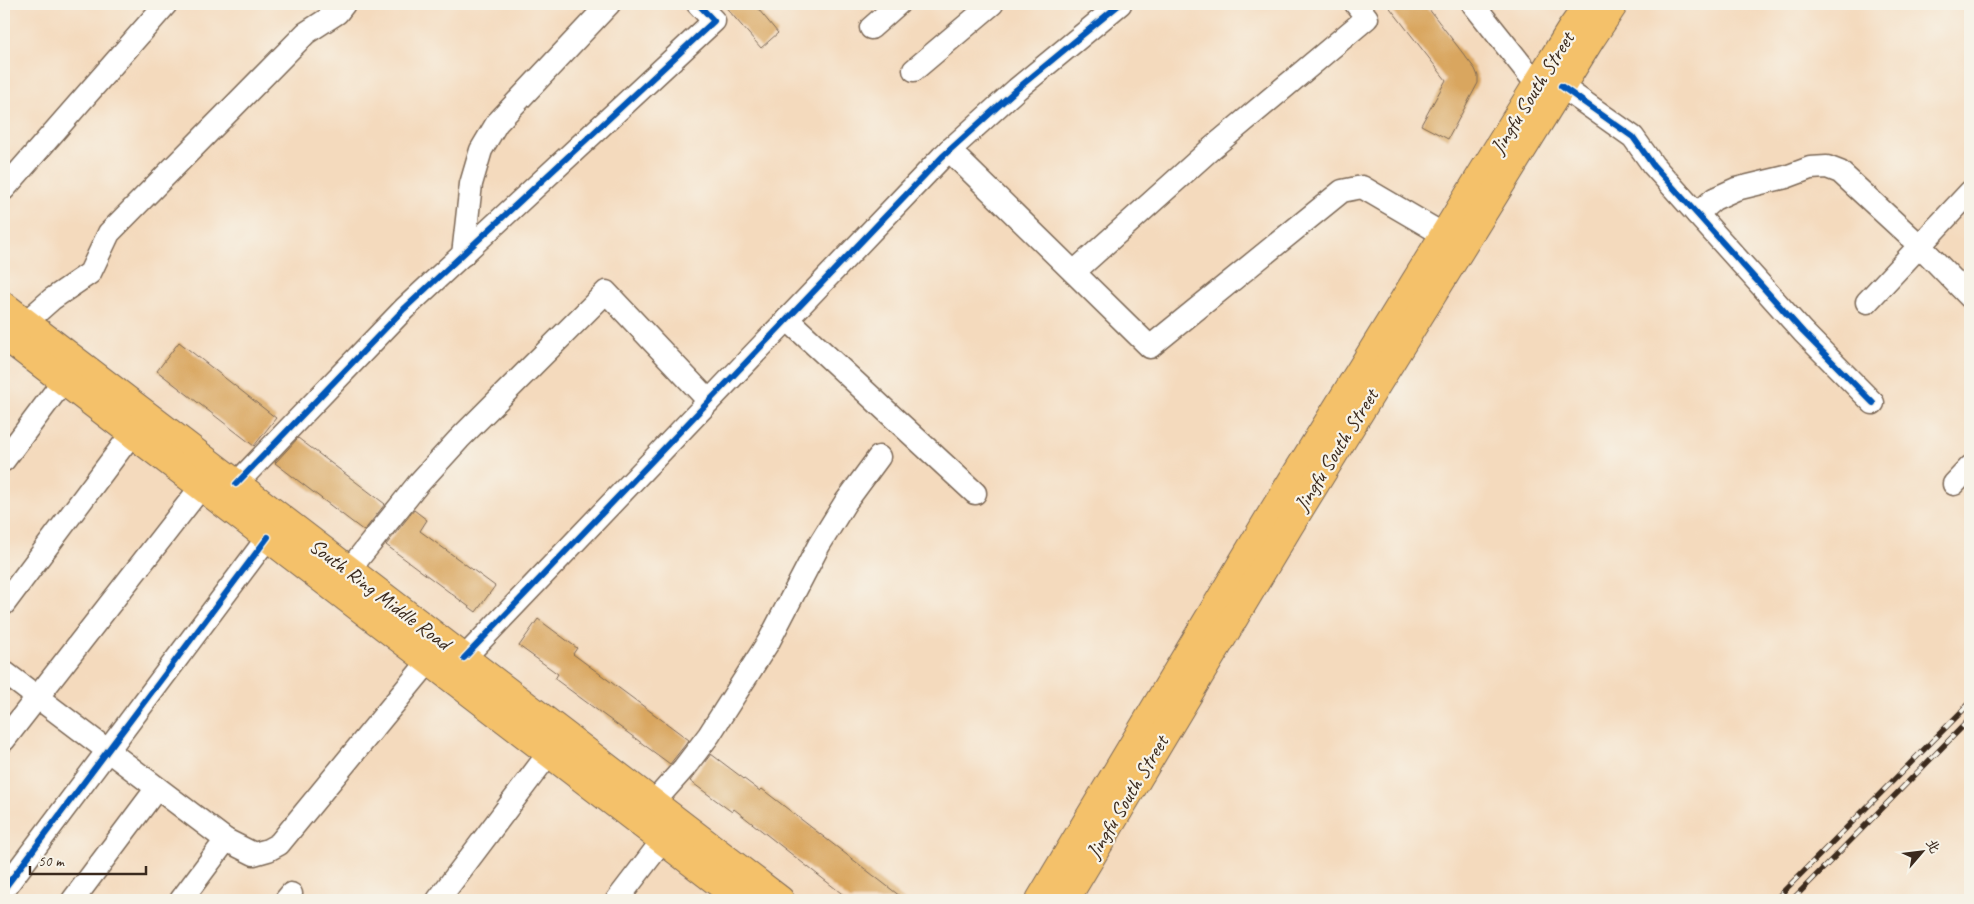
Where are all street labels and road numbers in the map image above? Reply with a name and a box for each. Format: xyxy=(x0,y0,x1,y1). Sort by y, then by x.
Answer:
street label: Jingfu South Street xyxy=(1484,26,1581,160)
street label: Jingfu South Street xyxy=(1288,383,1385,517)
street label: South Ring Middle Road xyxy=(304,532,459,658)
street label: Jingfu South Street xyxy=(1080,729,1175,864)

